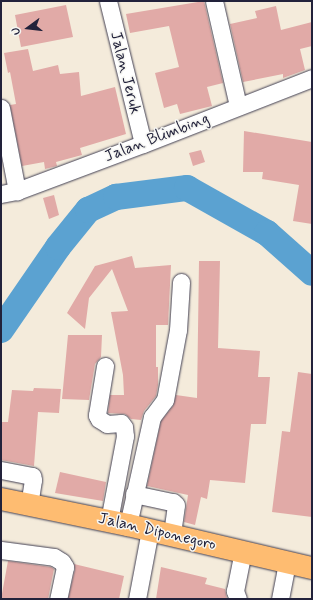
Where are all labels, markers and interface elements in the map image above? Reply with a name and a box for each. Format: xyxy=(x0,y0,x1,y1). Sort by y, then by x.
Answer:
north arrow xyxy=(8,8,48,48)
text: U xyxy=(9,26,24,36)
street label: Jalan Jeruk xyxy=(106,30,144,116)
street label: Jalan Blimbing xyxy=(102,109,212,167)
street label: Jalan Diponegoro xyxy=(96,509,218,555)

